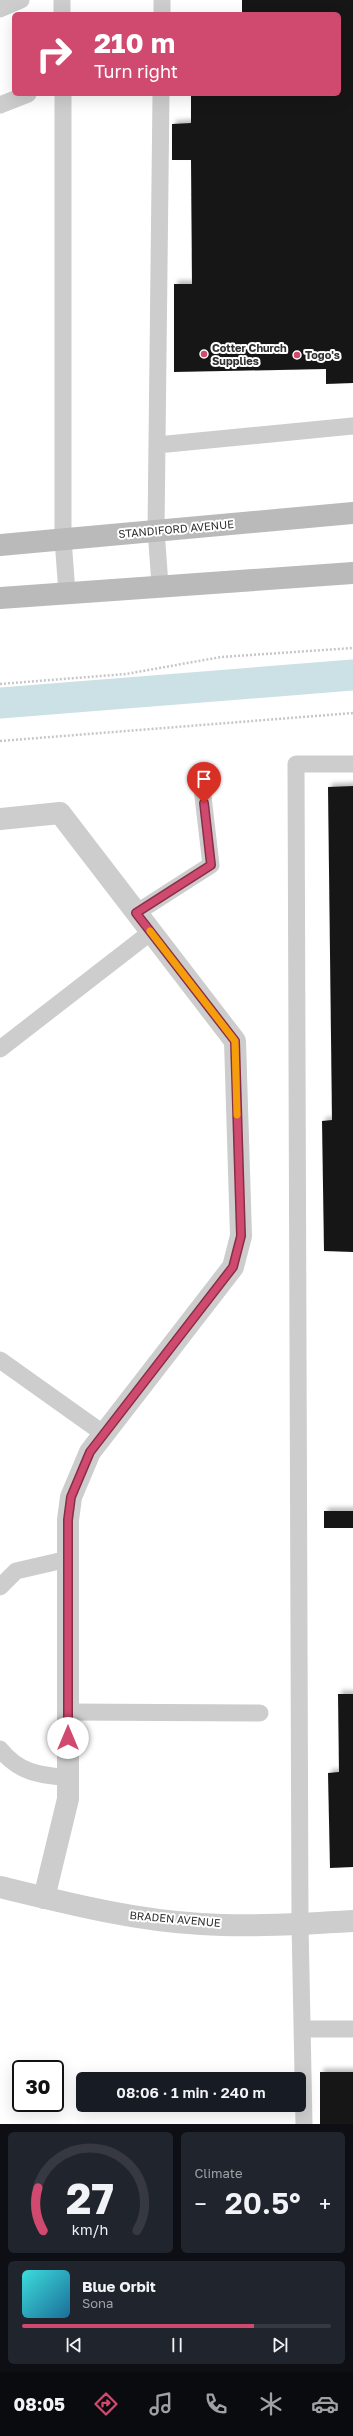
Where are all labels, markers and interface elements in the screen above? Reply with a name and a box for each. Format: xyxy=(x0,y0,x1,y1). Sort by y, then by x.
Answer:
text: 210 m xyxy=(94,26,175,59)
icon: right xyxy=(28,28,80,80)
text: Turn right xyxy=(94,60,178,82)
place label: Cotter Church Supplies xyxy=(212,341,287,367)
place label: Togo's xyxy=(305,348,340,361)
marker: Cotter Church Supplies xyxy=(199,349,209,359)
marker: Togo's xyxy=(292,350,302,360)
street label: STANDIFORD AVENUE xyxy=(118,517,235,540)
pin xyxy=(187,762,221,803)
icon: arrive xyxy=(193,768,215,790)
position arrow xyxy=(47,1717,89,1759)
street label: BRADEN AVENUE xyxy=(129,1908,221,1929)
speed limit sign: 30 xyxy=(12,2060,64,2112)
text: 08:06 · 1 min · 240 m xyxy=(116,2083,266,2101)
text: Climate xyxy=(195,2165,242,2181)
text: 27 xyxy=(66,2172,114,2222)
text: 20.5° xyxy=(225,2185,301,2221)
text: − xyxy=(195,2190,207,2217)
text: + xyxy=(319,2190,331,2217)
text: km/h xyxy=(72,2220,108,2237)
text: Blue Orbit xyxy=(82,2277,156,2295)
text: Sona xyxy=(82,2295,113,2311)
icon: previous xyxy=(63,2334,85,2356)
icon: pause xyxy=(166,2334,188,2356)
icon: next xyxy=(269,2334,291,2356)
icon: directions xyxy=(92,2390,120,2418)
icon: music xyxy=(147,2390,175,2418)
icon: phone xyxy=(202,2390,230,2418)
icon: climate xyxy=(257,2390,285,2418)
icon: car xyxy=(311,2390,339,2418)
text: 08:05 xyxy=(13,2393,65,2415)

